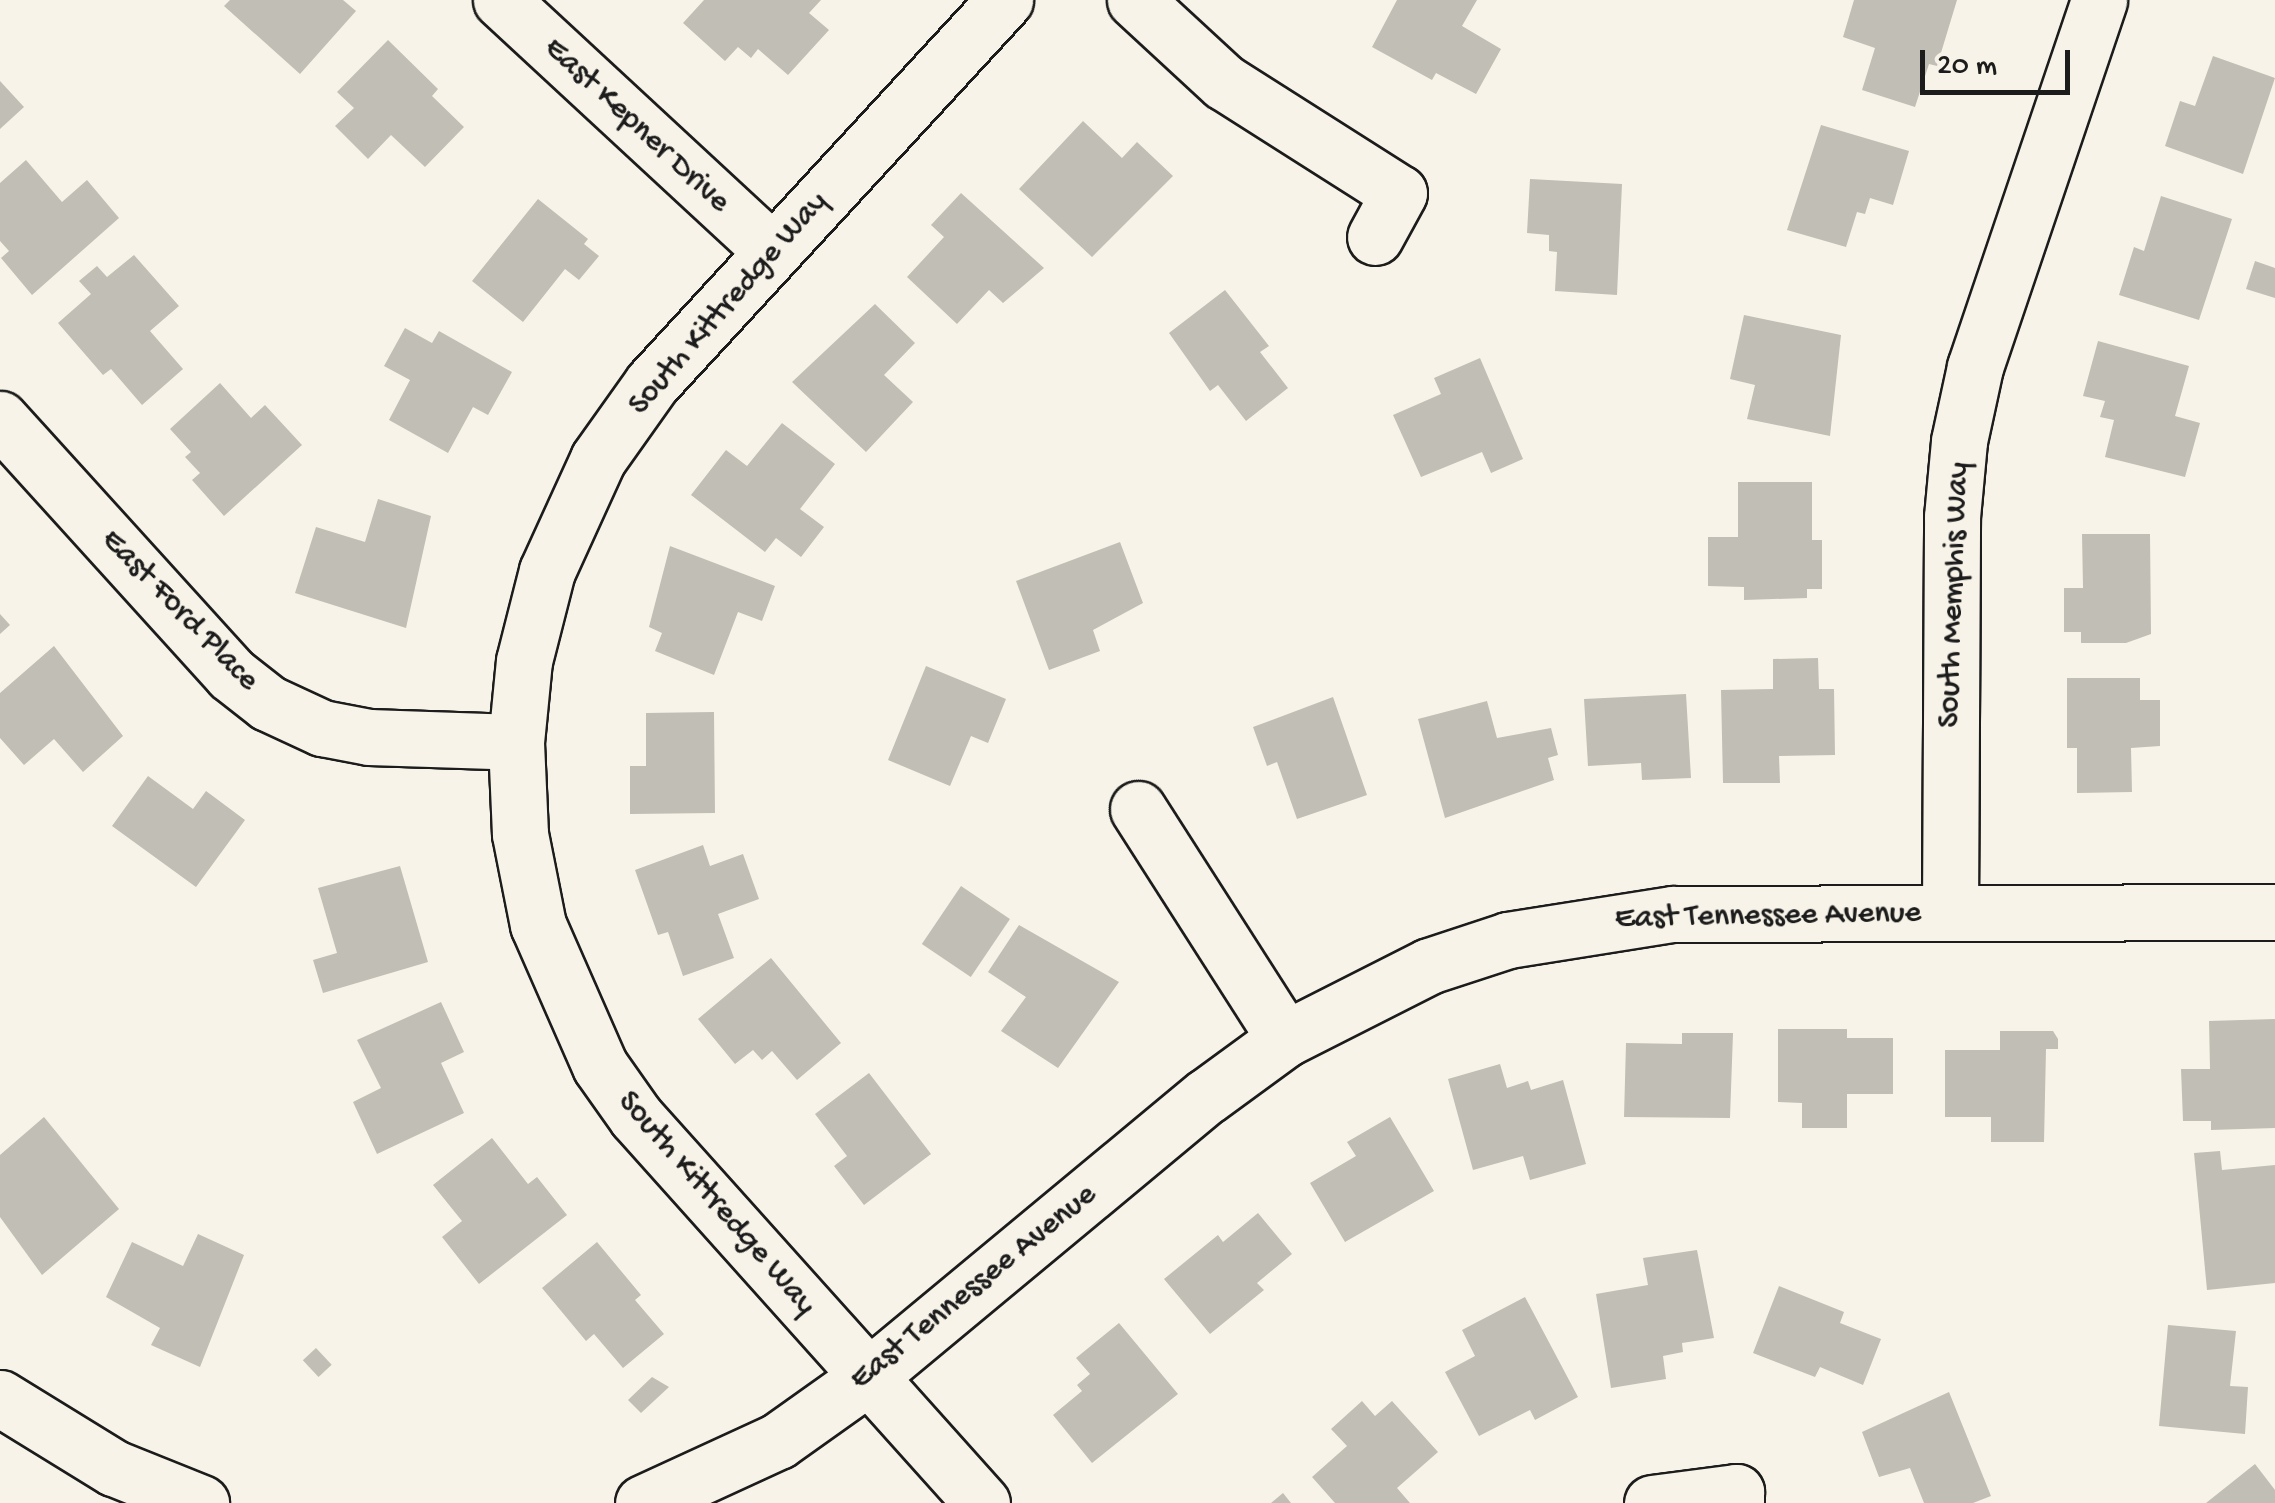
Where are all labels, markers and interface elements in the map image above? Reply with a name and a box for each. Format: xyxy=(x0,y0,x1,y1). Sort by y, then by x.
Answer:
street label: East Kepner Drive xyxy=(535,30,737,222)
scale bar xyxy=(1925,30,2075,92)
text: 20 m xyxy=(1937,50,1997,85)
street label: South Kittredge Way xyxy=(621,184,837,424)
street label: South Memphis Way xyxy=(1931,462,1979,728)
street label: East Ford Place xyxy=(92,522,266,700)
street label: East Tennessee Avenue xyxy=(1615,895,1921,939)
street label: South Kittredge Way xyxy=(608,1084,824,1324)
street label: East Tennessee Avenue xyxy=(843,1177,1105,1399)

